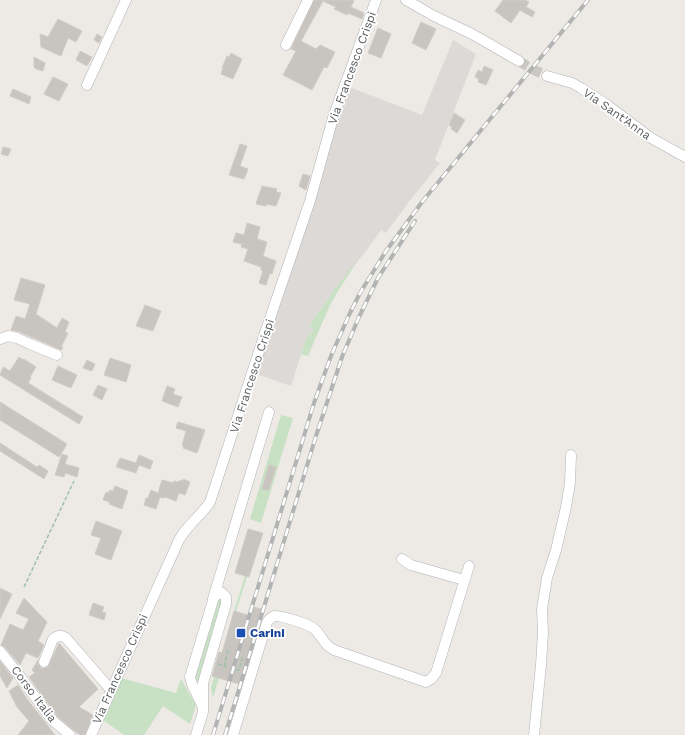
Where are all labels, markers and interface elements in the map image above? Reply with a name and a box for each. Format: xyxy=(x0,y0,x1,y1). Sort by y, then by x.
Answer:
street label: Via Francesco Crispi xyxy=(325,10,379,126)
street label: Via Sant'Anna xyxy=(580,85,654,143)
street label: Via Francesco Crispi xyxy=(227,317,277,435)
street label: Via Francesco Crispi xyxy=(89,612,151,726)
place label: Carini xyxy=(250,626,285,640)
marker: Carini xyxy=(235,627,247,639)
street label: Corso Italia xyxy=(8,663,60,725)

